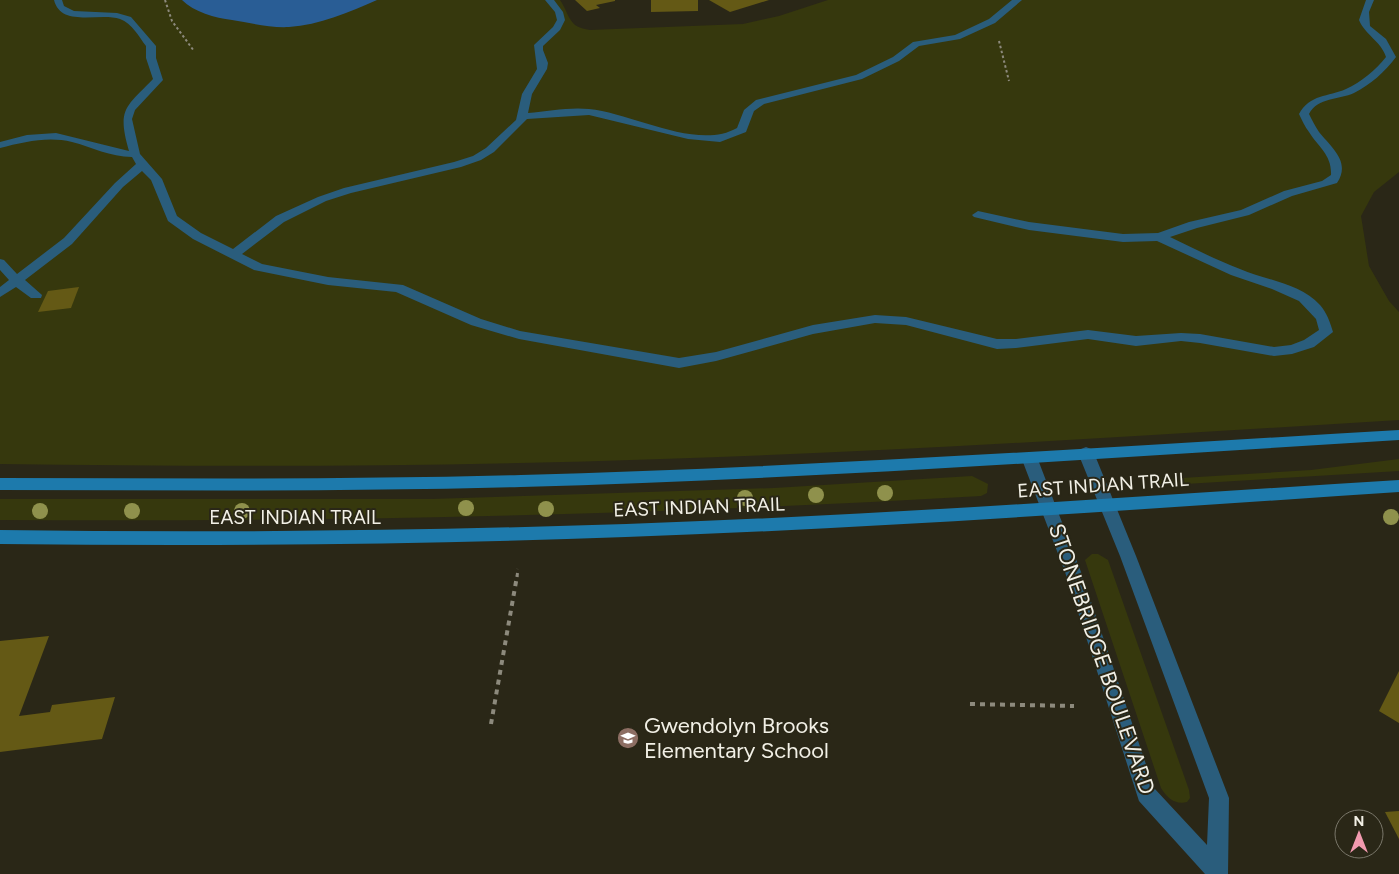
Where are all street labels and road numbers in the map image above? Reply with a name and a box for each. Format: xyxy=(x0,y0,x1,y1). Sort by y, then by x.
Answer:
street label: EAST INDIAN TRAIL xyxy=(1017,468,1190,502)
street label: EAST INDIAN TRAIL xyxy=(613,493,785,521)
street label: EAST INDIAN TRAIL xyxy=(209,506,381,529)
street label: STONEBRIDGE BOULEVARD xyxy=(1043,520,1161,798)

